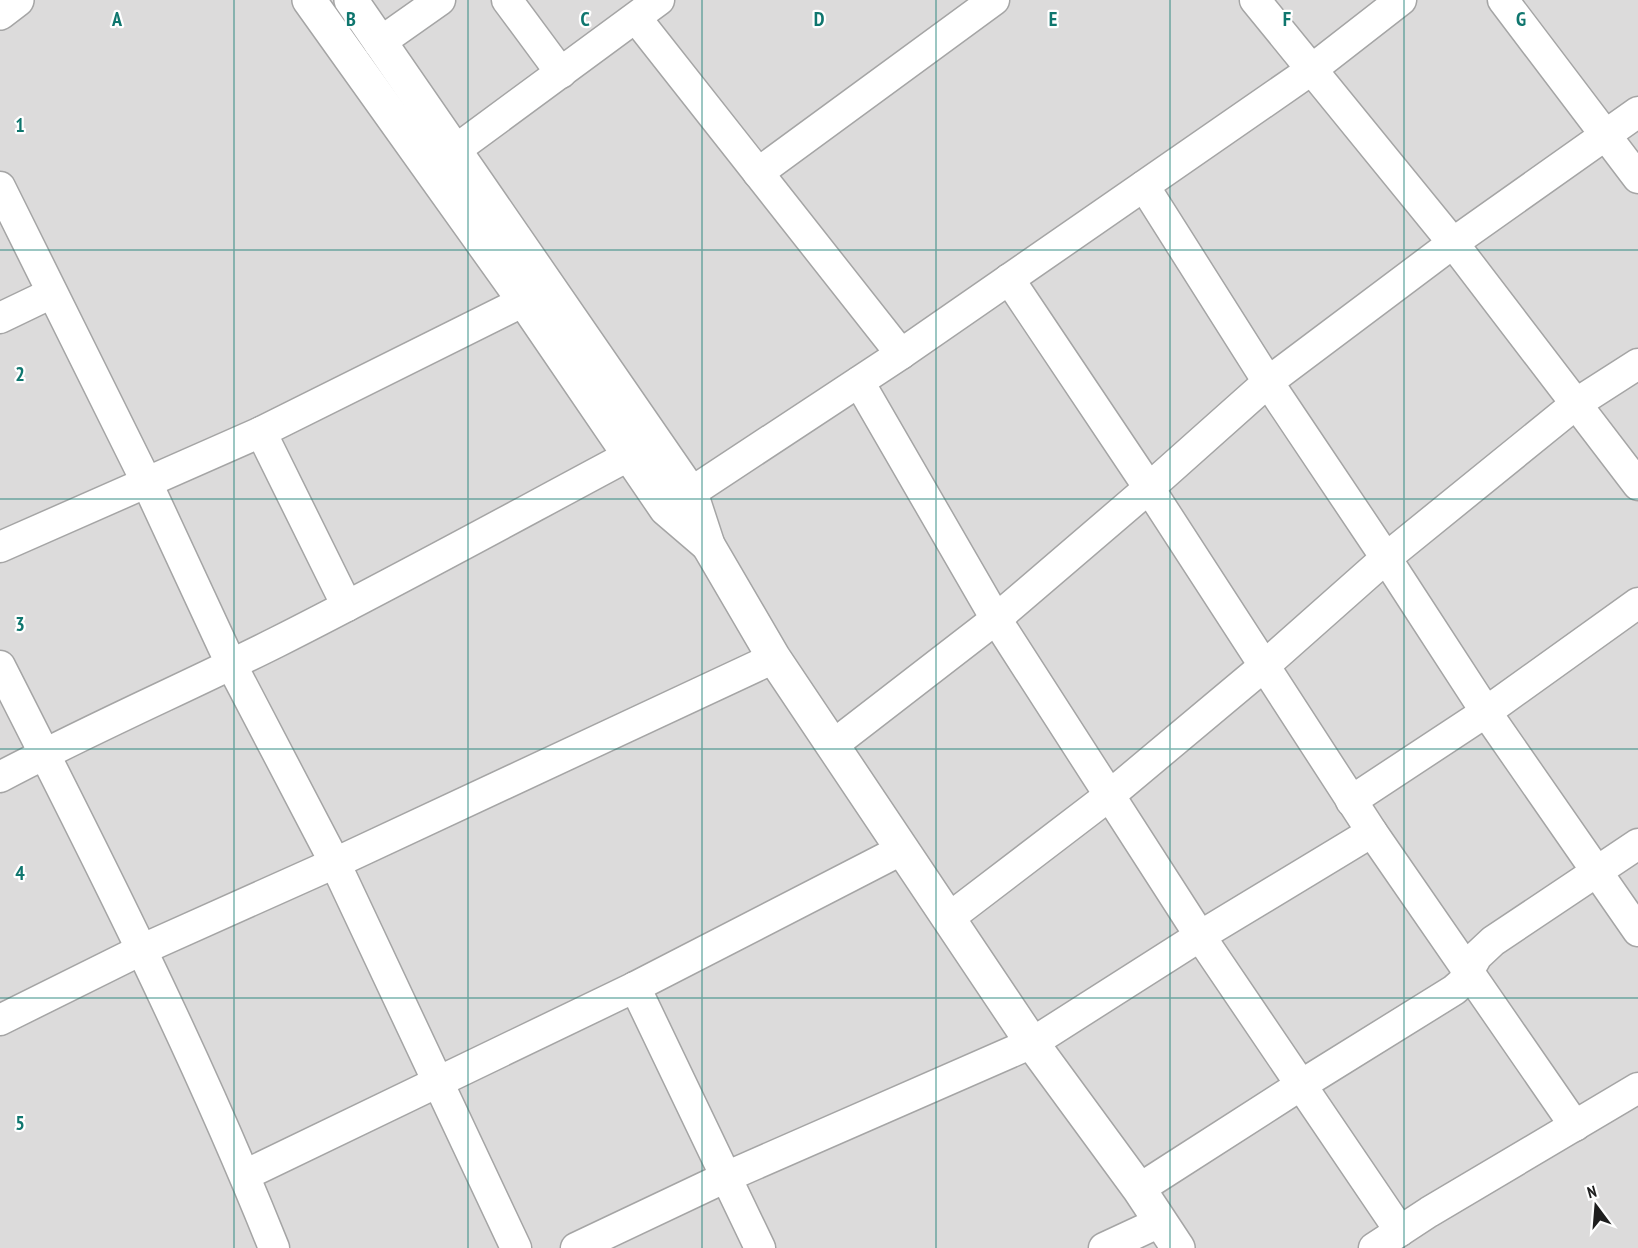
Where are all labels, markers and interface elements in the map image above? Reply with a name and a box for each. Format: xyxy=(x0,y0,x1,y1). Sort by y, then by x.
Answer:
text: A xyxy=(111,6,123,32)
text: B xyxy=(346,6,356,32)
text: C xyxy=(580,6,590,32)
text: D xyxy=(814,6,825,32)
text: E xyxy=(1049,6,1057,32)
text: F xyxy=(1283,6,1291,32)
text: G xyxy=(1516,6,1526,32)
text: 1 xyxy=(15,112,25,138)
text: 2 xyxy=(15,361,25,387)
text: 3 xyxy=(15,611,25,637)
text: 4 xyxy=(15,860,25,886)
text: 5 xyxy=(15,1110,25,1136)
north arrow xyxy=(1566,1176,1626,1236)
text: N xyxy=(1585,1181,1599,1202)

